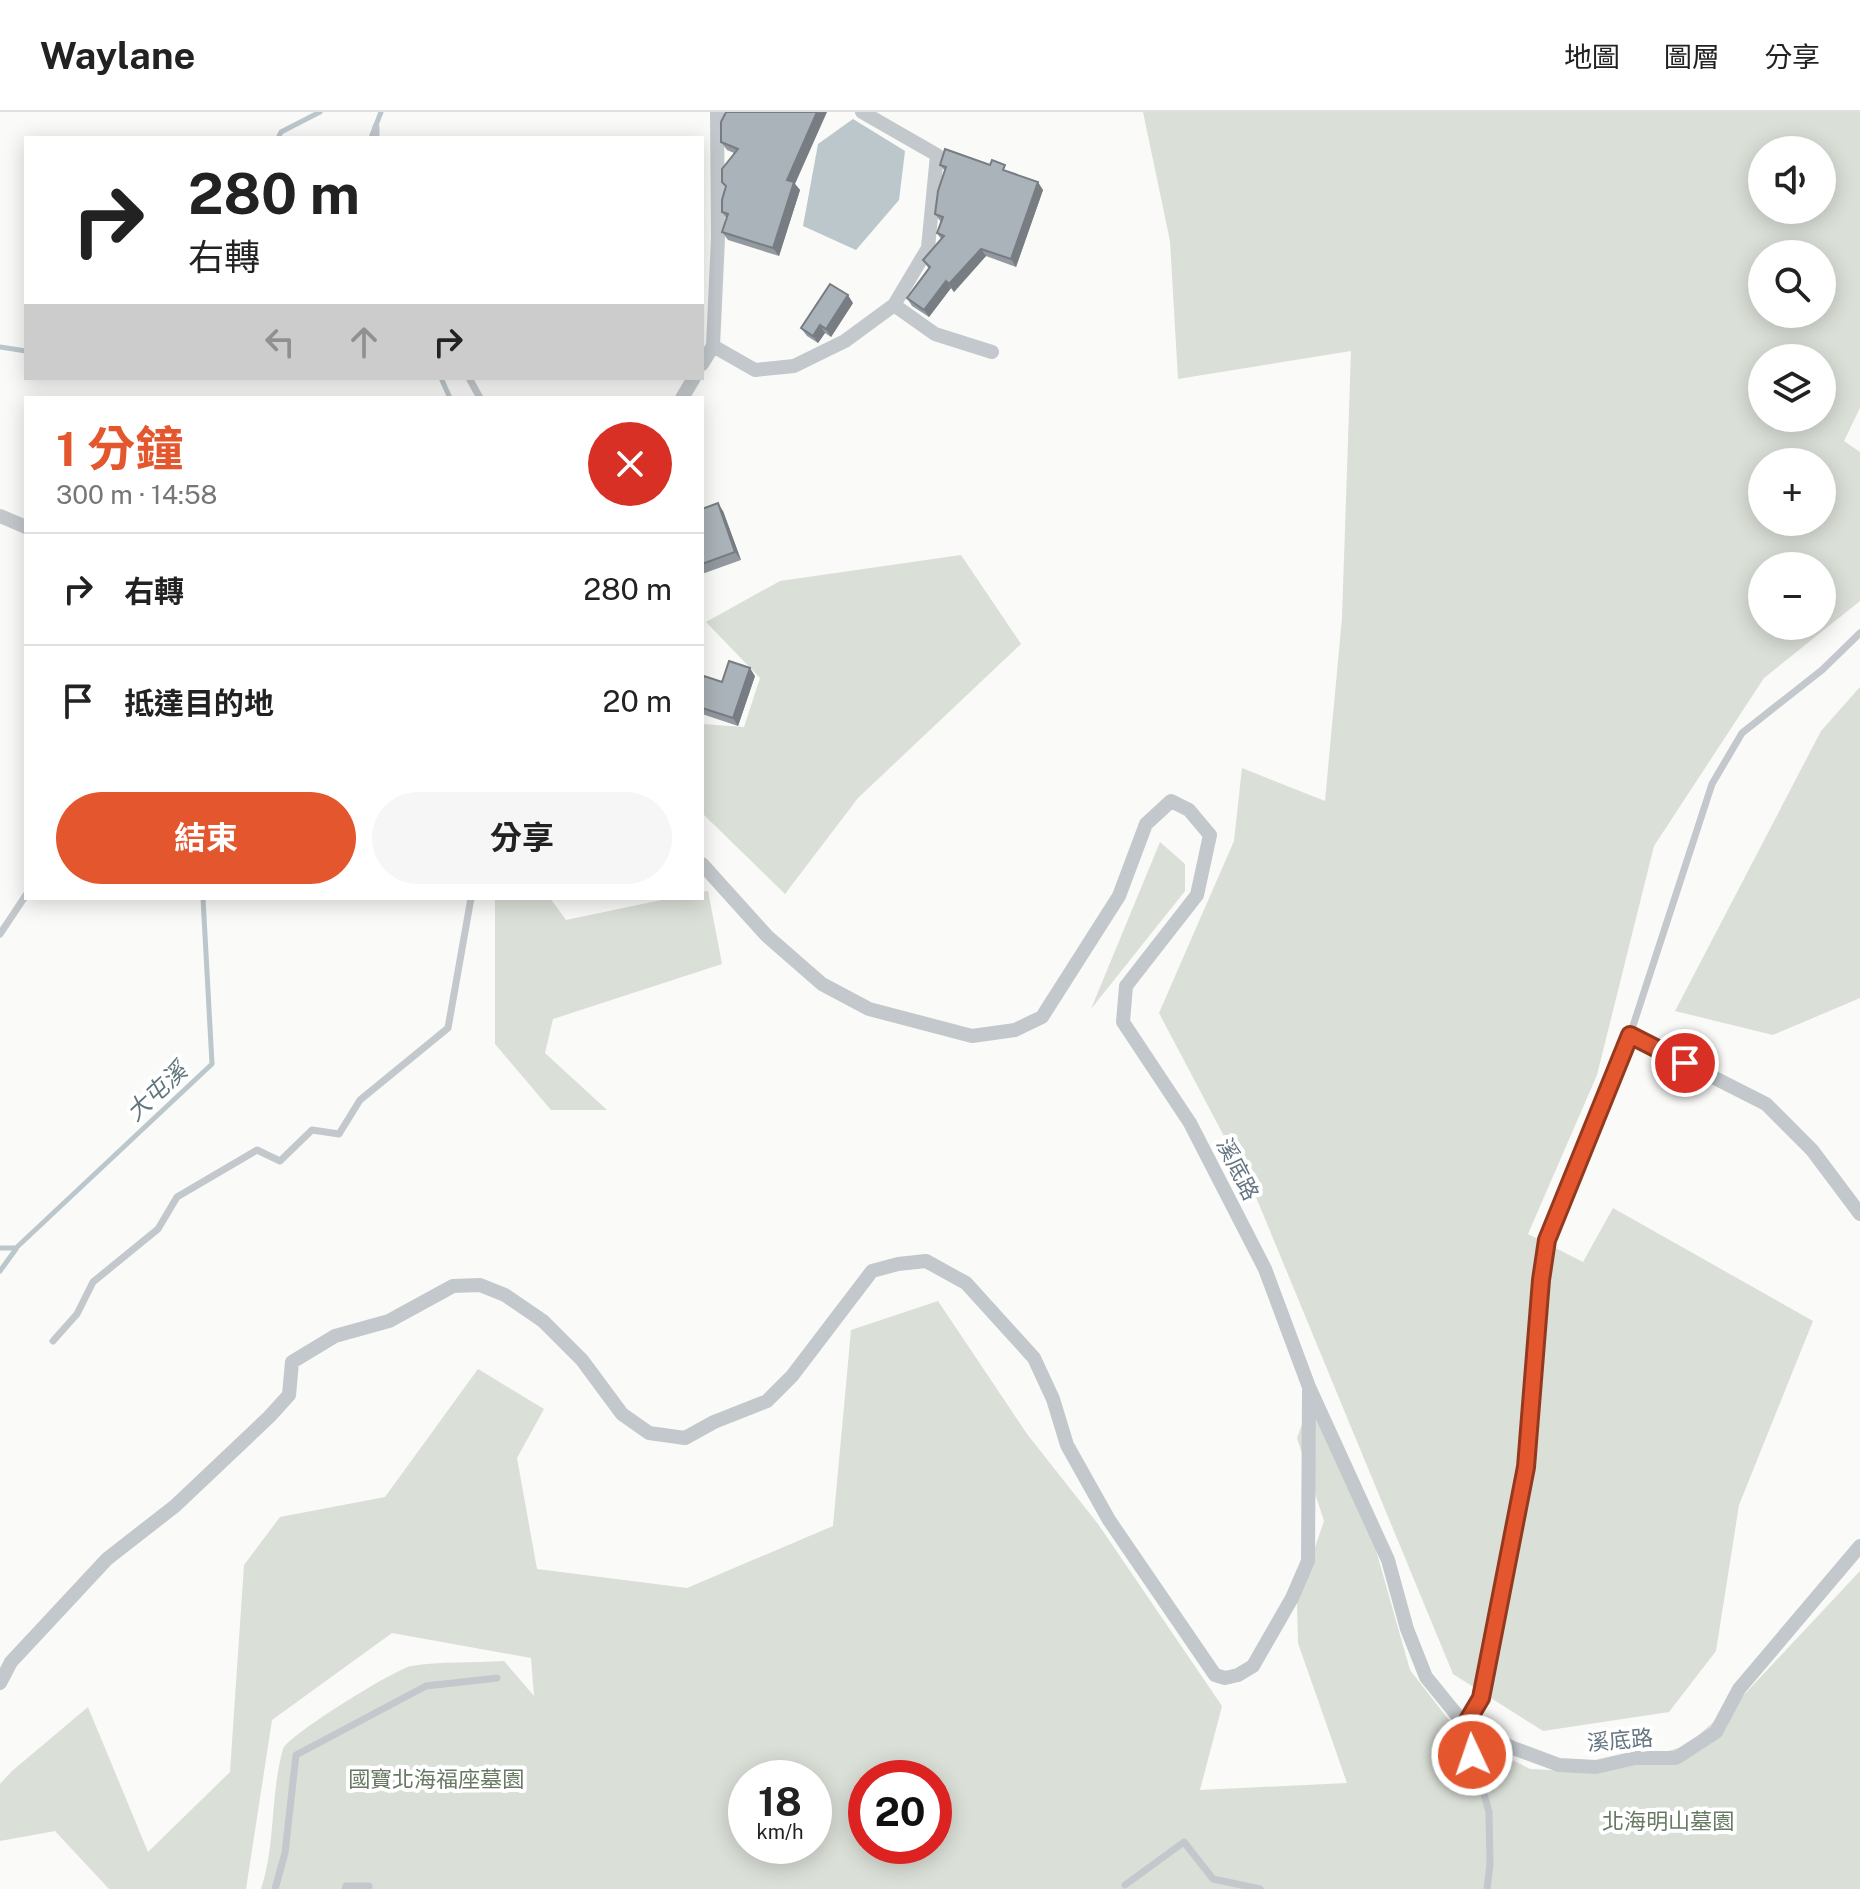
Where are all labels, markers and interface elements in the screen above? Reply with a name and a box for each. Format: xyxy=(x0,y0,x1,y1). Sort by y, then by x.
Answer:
text: Waylane xyxy=(40,33,195,78)
text: 地圖 xyxy=(1564,40,1620,73)
text: 圖層 xyxy=(1664,40,1720,73)
text: 分享 xyxy=(1764,40,1820,73)
map controls xyxy=(1748,136,1836,640)
button: sound xyxy=(1748,136,1836,224)
text: 280 m xyxy=(188,161,360,227)
icon: right xyxy=(56,168,160,272)
text: 右轉 xyxy=(188,236,260,278)
button: search xyxy=(1748,240,1836,328)
icon: left xyxy=(258,320,302,364)
icon: ahead xyxy=(342,320,386,364)
icon: right xyxy=(426,320,470,364)
button: layers xyxy=(1748,344,1836,432)
text: 1 分鐘 xyxy=(56,420,183,477)
button: close xyxy=(588,422,672,506)
button: + xyxy=(1748,448,1836,536)
text: 300 m · 14:58 xyxy=(56,479,217,510)
button: − xyxy=(1748,552,1836,640)
icon: right xyxy=(56,567,100,611)
text: 280 m xyxy=(583,571,672,607)
text: 右轉 xyxy=(124,573,184,609)
icon: arrive xyxy=(56,679,100,723)
text: 20 m xyxy=(603,683,672,719)
text: 抵達目的地 xyxy=(124,685,274,721)
button: 結束 xyxy=(56,792,356,884)
button: 分享 xyxy=(372,792,672,884)
pin xyxy=(1651,1029,1719,1097)
icon: arrive xyxy=(1663,1041,1707,1085)
water label: 大屯溪 xyxy=(120,1054,194,1126)
street label: 溪底路 xyxy=(1211,1134,1265,1204)
position arrow xyxy=(1430,1713,1514,1797)
street label: 溪底路 xyxy=(1586,1724,1654,1756)
speed limit sign: 20 xyxy=(848,1760,952,1864)
park label: 國寶北海福座墓園 xyxy=(348,1766,524,1792)
text: 18 xyxy=(758,1778,802,1825)
park label: 北海明山墓園 xyxy=(1602,1808,1734,1834)
text: km/h xyxy=(756,1820,804,1844)

